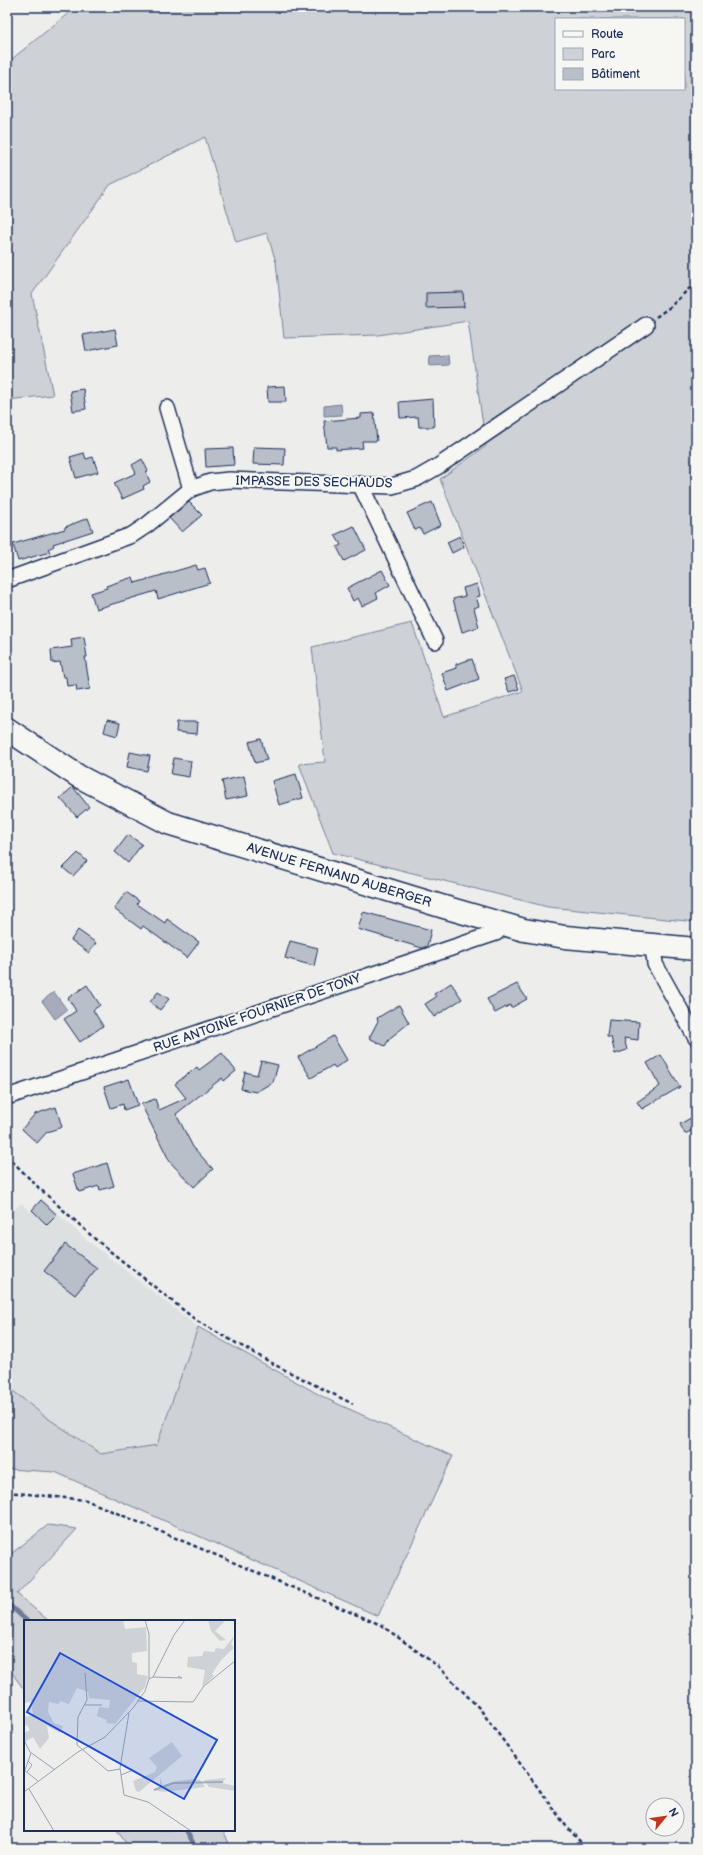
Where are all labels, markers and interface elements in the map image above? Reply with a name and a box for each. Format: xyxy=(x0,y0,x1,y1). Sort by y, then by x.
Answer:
legend xyxy=(555,18,685,90)
text: Route xyxy=(591,27,623,42)
text: Parc xyxy=(591,47,615,62)
text: Bâtiment xyxy=(591,67,640,82)
street label: IMPASSE DES SECHAUDS xyxy=(235,473,393,491)
street label: AVENUE FERNAND AUBERGER xyxy=(245,839,433,911)
street label: RUE ANTOINE FOURNIER DE TONY xyxy=(151,970,363,1056)
inset map xyxy=(24,1620,235,1831)
north arrow xyxy=(645,1797,685,1837)
text: N xyxy=(666,1806,681,1819)

